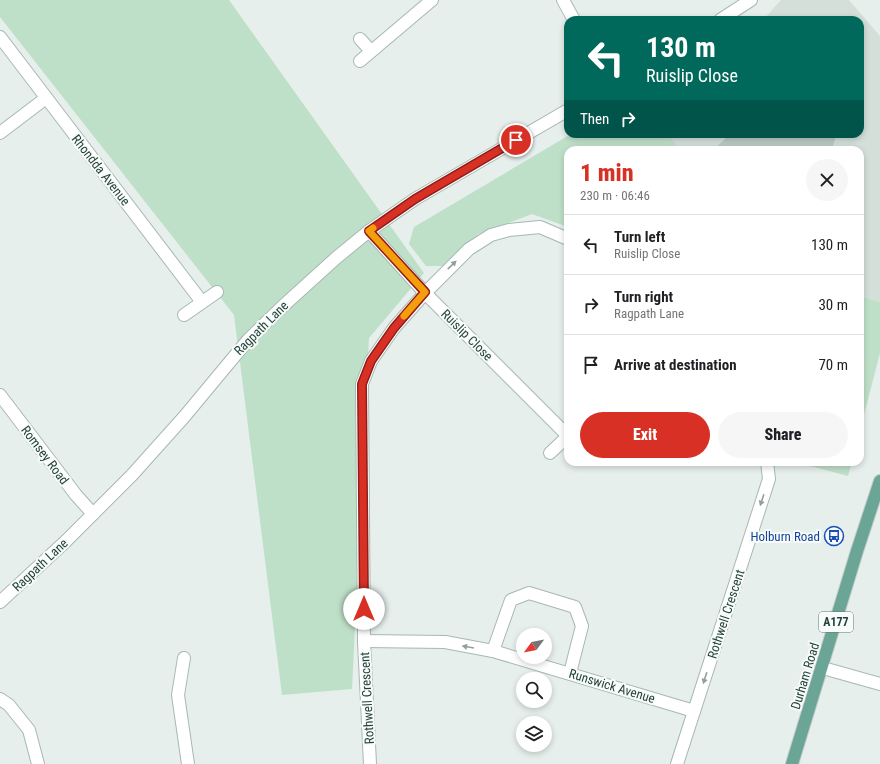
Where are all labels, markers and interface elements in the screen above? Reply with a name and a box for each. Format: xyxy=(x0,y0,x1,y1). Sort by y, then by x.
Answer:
text: 130 m xyxy=(646,31,716,64)
icon: left xyxy=(580,32,632,84)
text: Ruislip Close xyxy=(646,65,738,86)
icon: right xyxy=(617,108,639,130)
text: Then xyxy=(580,110,609,128)
pin xyxy=(499,123,533,157)
icon: arrive xyxy=(505,129,527,151)
street label: Rhondda Avenue xyxy=(69,132,133,208)
text: 1 min xyxy=(580,159,634,187)
button: close xyxy=(806,159,848,201)
text: 230 m · 06:46 xyxy=(580,188,650,203)
text: Turn left xyxy=(614,228,665,246)
icon: left xyxy=(580,234,602,256)
text: 130 m xyxy=(811,236,848,254)
text: Ruislip Close xyxy=(614,246,680,261)
one-way arrow xyxy=(447,260,457,270)
text: Turn right xyxy=(614,288,673,306)
icon: right xyxy=(580,294,602,316)
text: 30 m xyxy=(818,296,848,314)
street label: Ragpath Lane xyxy=(231,298,291,358)
street label: Ruislip Close xyxy=(438,306,496,364)
text: Ragpath Lane xyxy=(614,306,684,321)
icon: arrive xyxy=(580,354,602,376)
text: Arrive at destination xyxy=(614,356,737,374)
text: 70 m xyxy=(818,356,848,374)
button: Exit xyxy=(580,412,710,458)
button: Share xyxy=(718,412,848,458)
street label: Romsey Road xyxy=(18,423,72,487)
one-way arrow xyxy=(759,494,765,506)
bus stop icon: Holburn Road xyxy=(823,525,845,547)
place label: Holburn Road xyxy=(750,529,820,544)
street label: Ragpath Lane xyxy=(9,536,71,594)
street label: Rothwell Crescent xyxy=(705,568,747,660)
position arrow xyxy=(343,588,385,630)
road number: A177 xyxy=(819,612,853,632)
north arrow xyxy=(516,628,552,664)
map controls xyxy=(516,628,552,752)
street label: Durham Road xyxy=(788,641,822,711)
one-way arrow xyxy=(462,643,475,649)
street label: Rothwell Crescent xyxy=(357,651,377,745)
street label: Runswick Avenue xyxy=(567,666,657,706)
button: search xyxy=(516,672,552,708)
one-way arrow xyxy=(702,673,708,685)
button: layers xyxy=(516,716,552,752)

